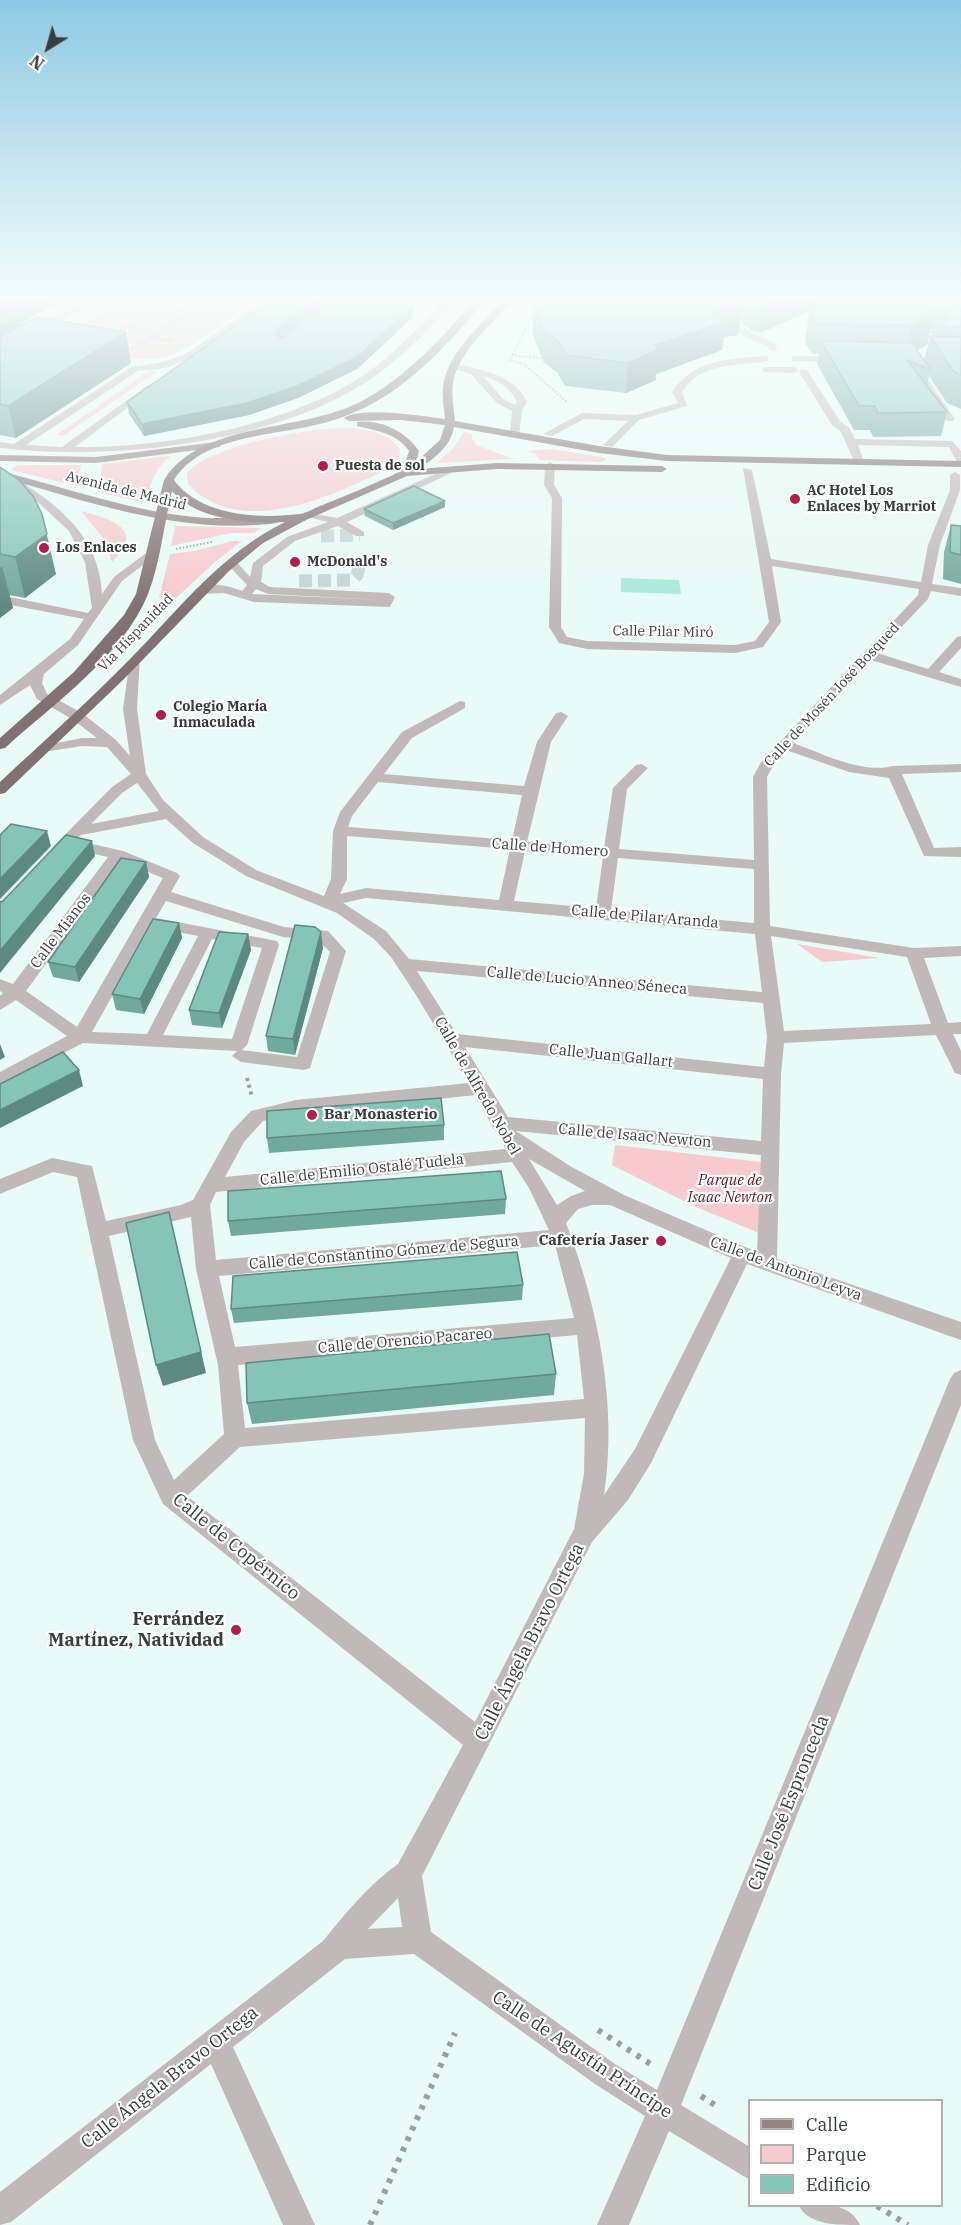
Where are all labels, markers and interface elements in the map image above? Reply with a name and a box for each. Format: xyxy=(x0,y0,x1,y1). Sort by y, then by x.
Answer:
north arrow xyxy=(18,18,78,78)
text: N xyxy=(26,51,48,74)
place label: Puesta de sol xyxy=(335,458,425,474)
marker: Puesta de sol xyxy=(316,459,330,473)
street label: Avenida de Madrid xyxy=(64,468,188,514)
place label: AC Hotel Los Enlaces by Marriot xyxy=(807,483,936,516)
marker: AC Hotel Los Enlaces by Marriot xyxy=(788,492,802,506)
place label: Los Enlaces xyxy=(56,540,137,556)
marker: Los Enlaces xyxy=(37,541,51,555)
place label: McDonald's xyxy=(307,554,387,570)
marker: McDonald's xyxy=(288,555,302,569)
street label: Vía Hispanidad xyxy=(95,591,177,675)
street label: Calle de Mosén José Bosqued xyxy=(761,620,903,770)
street label: Calle Pilar Miró xyxy=(612,623,714,641)
place label: Colegio María Inmaculada xyxy=(173,699,267,732)
marker: Colegio María Inmaculada xyxy=(154,708,168,722)
street label: Calle de Homero xyxy=(491,835,609,861)
street label: Calle Mianos xyxy=(27,890,95,972)
street label: Calle de Pilar Aranda xyxy=(571,902,719,932)
street label: Calle de Lucio Anneo Séneca xyxy=(486,963,688,999)
street label: Calle de Alfredo Nobel xyxy=(430,1014,524,1158)
street label: Calle Juan Gallart xyxy=(548,1041,674,1071)
place label: Bar Monasterio xyxy=(324,1106,437,1124)
marker: Bar Monasterio xyxy=(305,1108,319,1122)
street label: Calle de Isaac Newton xyxy=(558,1120,712,1152)
street label: Calle de Emilio Ostalé Tudela xyxy=(259,1150,465,1190)
park label: Parque de Isaac Newton xyxy=(687,1172,773,1207)
street label: Calle de Constantino Gómez de Segura xyxy=(248,1232,520,1274)
place label: Cafetería Jaser xyxy=(538,1232,649,1250)
street label: Calle de Antonio Leyva xyxy=(708,1233,864,1305)
marker: Cafetería Jaser xyxy=(654,1234,668,1248)
street label: Calle de Orencio Pacareo xyxy=(317,1324,493,1358)
street label: Calle de Copérnico xyxy=(168,1489,304,1605)
street label: Calle Ángela Bravo Ortega xyxy=(471,1540,589,1744)
place label: Ferrández Martínez, Natividad xyxy=(48,1609,224,1652)
marker: Ferrández Martínez, Natividad xyxy=(229,1623,243,1637)
street label: Calle José Espronceda xyxy=(744,1712,834,1894)
street label: Calle de Agustín Príncipe xyxy=(488,1987,676,2123)
street label: Calle Ángela Bravo Ortega xyxy=(77,2002,263,2154)
legend xyxy=(748,2099,943,2207)
text: Calle xyxy=(806,2113,848,2136)
text: Parque xyxy=(806,2143,866,2166)
text: Edificio xyxy=(806,2173,870,2196)

